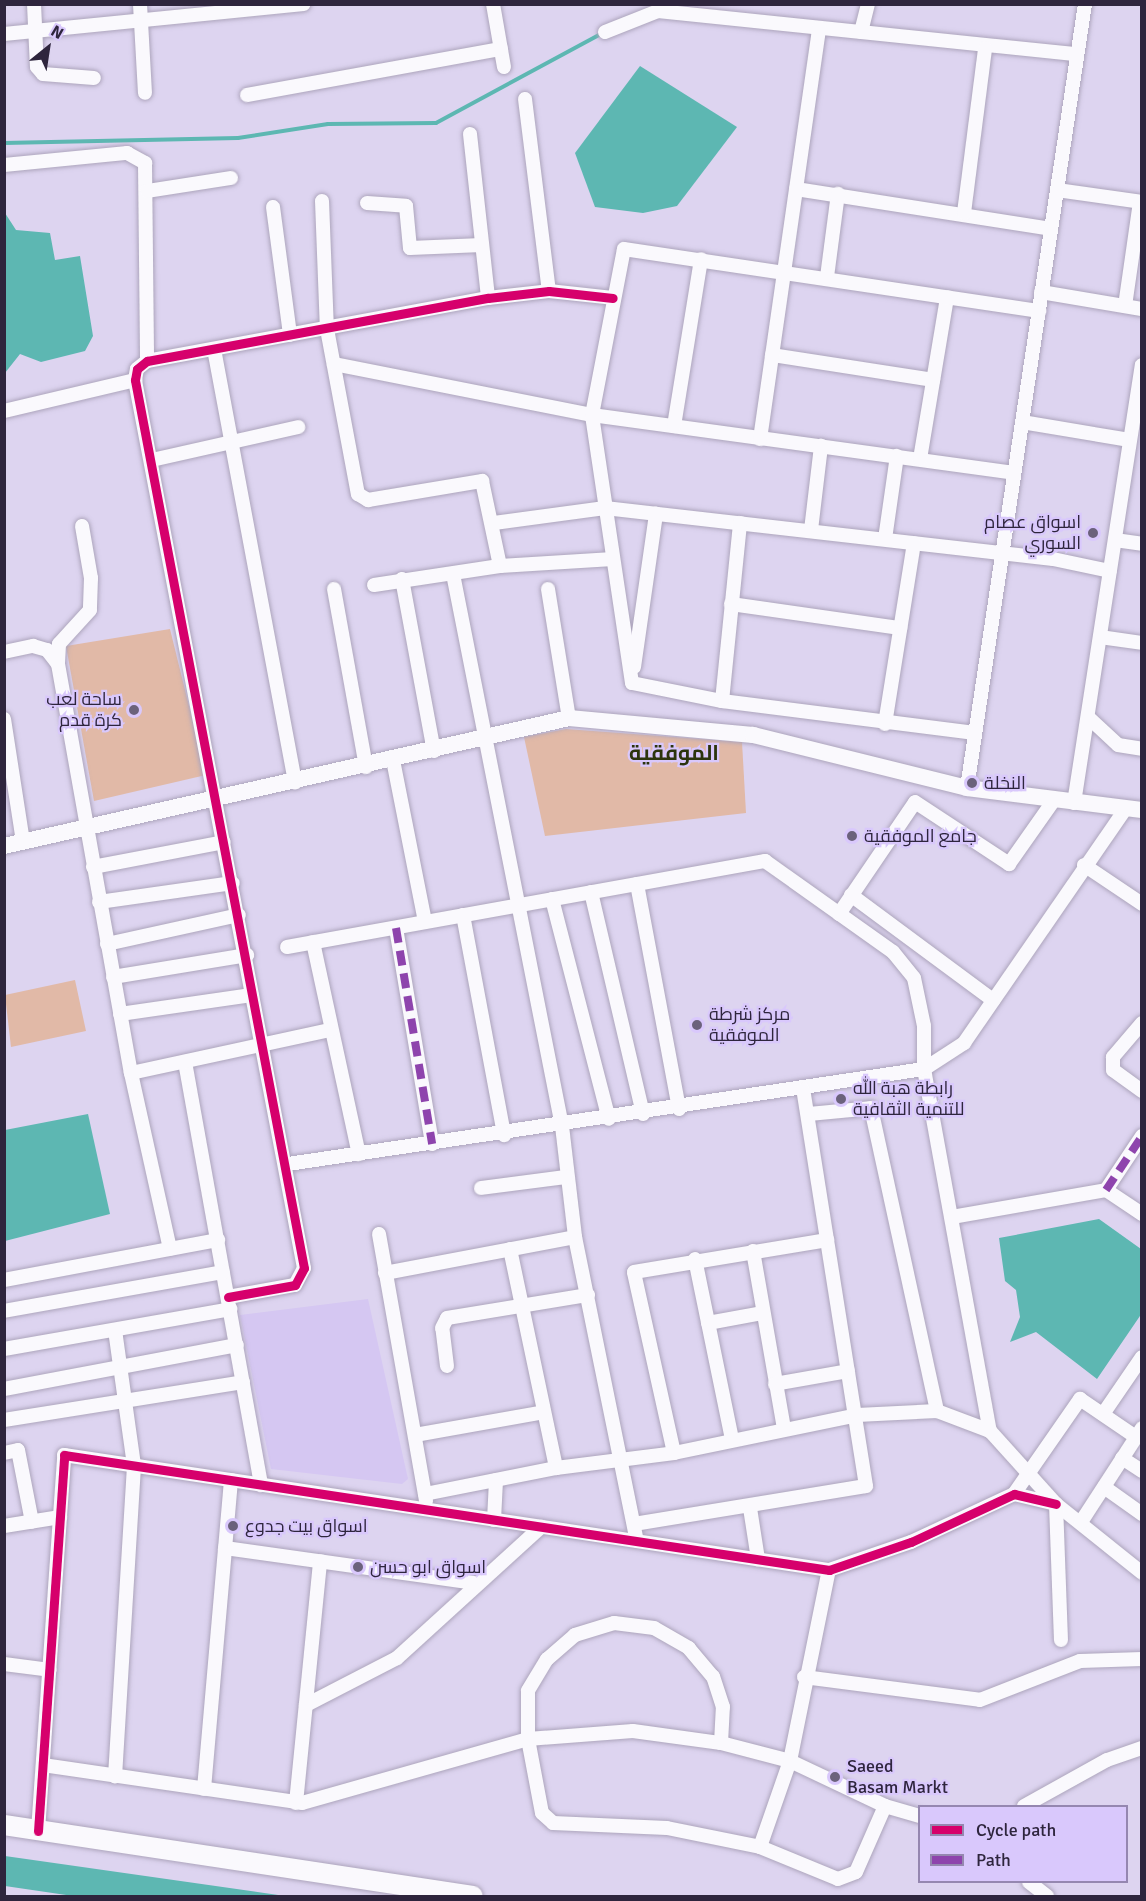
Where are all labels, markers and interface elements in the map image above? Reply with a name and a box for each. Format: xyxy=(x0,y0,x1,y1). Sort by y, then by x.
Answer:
north arrow xyxy=(18,18,78,78)
text: N xyxy=(47,21,67,44)
place label: اسواق عصام السوري xyxy=(984,512,1081,554)
marker: اسواق عصام السوري xyxy=(1086,526,1100,540)
place label: ساحة لعب كرة قدم xyxy=(46,689,122,732)
marker: ساحة لعب كرة قدم xyxy=(127,703,141,717)
district label: الموفقية xyxy=(629,740,719,766)
place label: النخلة xyxy=(984,772,1026,794)
marker: النخلة xyxy=(965,776,979,790)
place label: جامع الموفقية xyxy=(864,825,977,847)
marker: جامع الموفقية xyxy=(845,829,859,843)
place label: مركز شرطة الموفقية xyxy=(709,1004,790,1046)
marker: مركز شرطة الموفقية xyxy=(690,1018,704,1032)
place label: رابطة هبة الله للتنمية الثقافية xyxy=(853,1078,964,1120)
marker: رابطة هبة الله للتنمية الثقافية xyxy=(834,1092,848,1106)
place label: اسواق بيت جدوع xyxy=(245,1515,368,1537)
marker: اسواق بيت جدوع xyxy=(226,1519,240,1533)
place label: اسواق ابو حسن xyxy=(370,1556,486,1578)
marker: اسواق ابو حسن xyxy=(351,1560,365,1574)
place label: Saeed Basam Markt xyxy=(847,1756,948,1798)
marker: Saeed Basam Markt xyxy=(828,1770,842,1784)
legend xyxy=(918,1805,1128,1883)
text: Cycle path xyxy=(976,1819,1056,1841)
text: Path xyxy=(976,1849,1011,1871)

